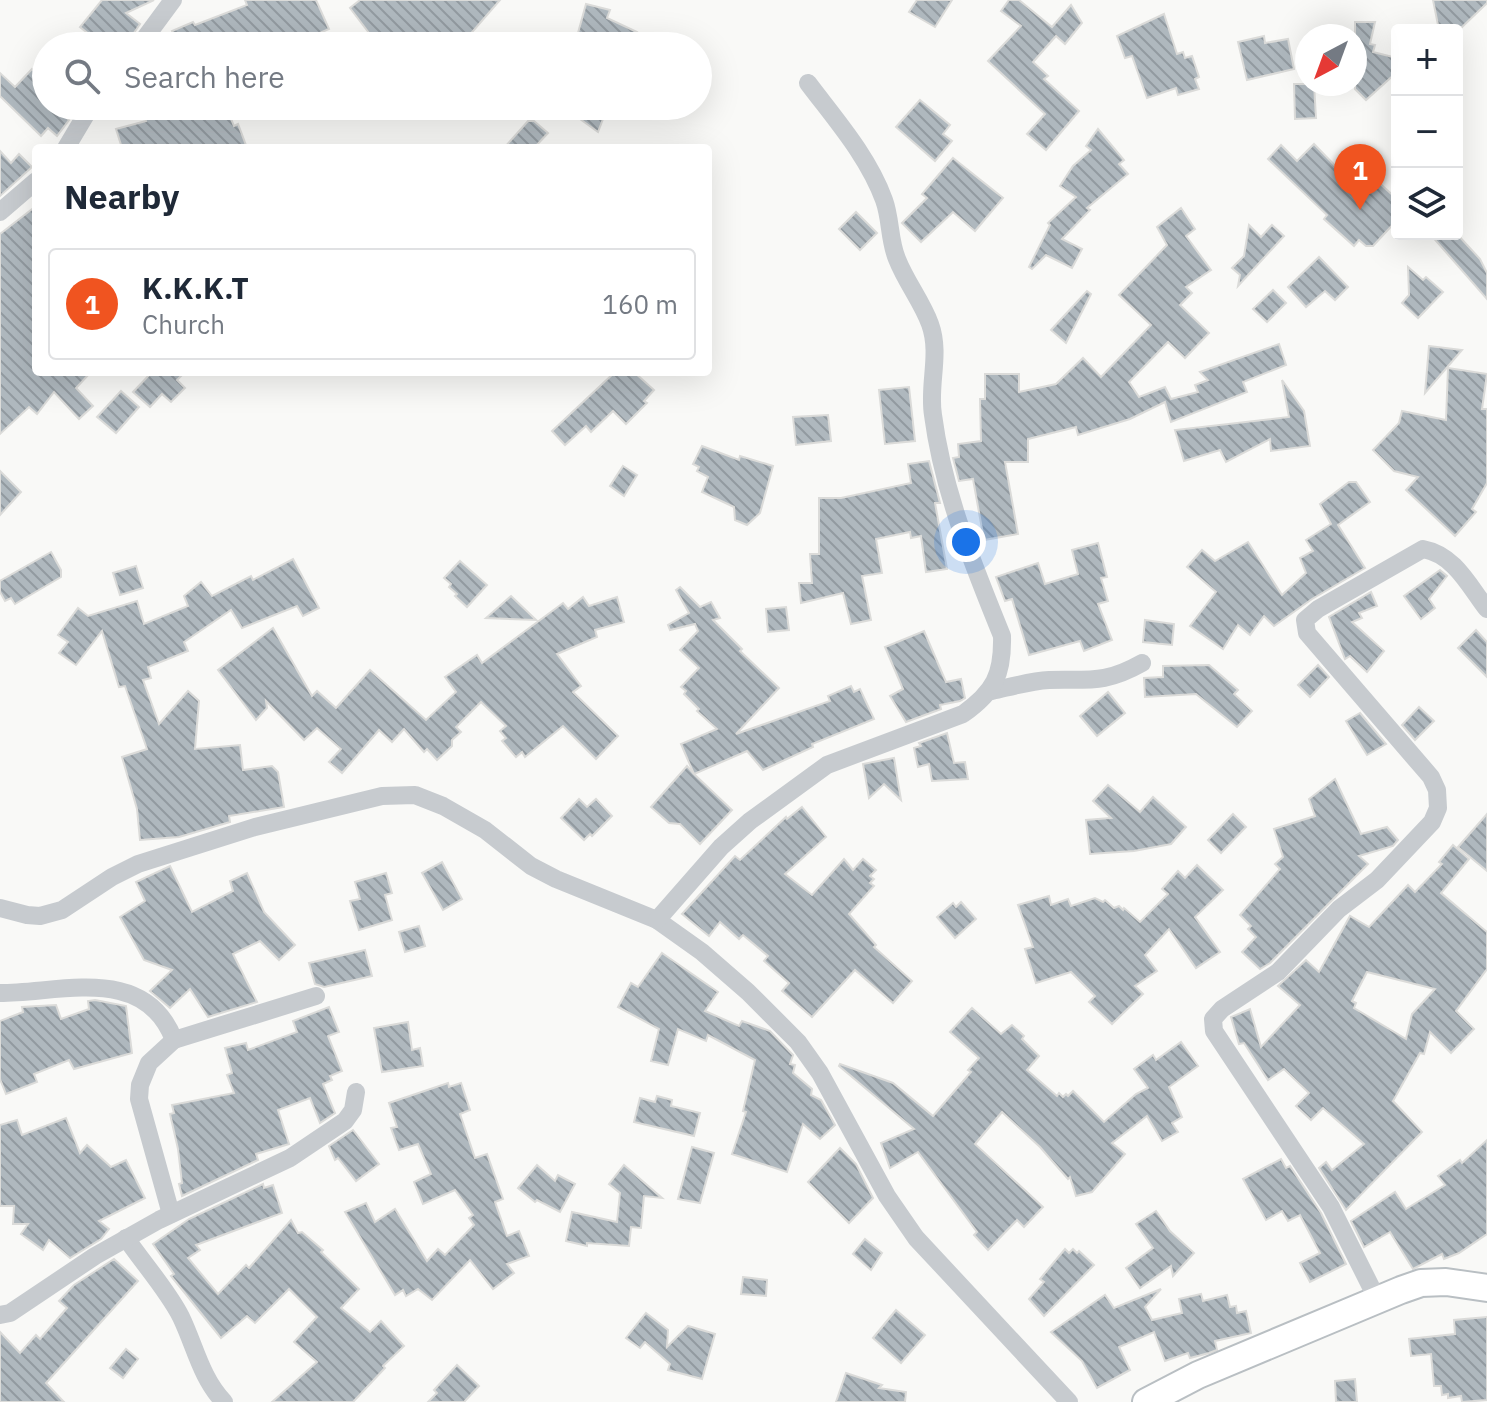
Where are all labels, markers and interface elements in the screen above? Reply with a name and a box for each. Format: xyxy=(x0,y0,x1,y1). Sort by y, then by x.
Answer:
north arrow xyxy=(1295,24,1367,96)
map controls xyxy=(1391,24,1463,240)
button: + xyxy=(1391,24,1463,96)
search box xyxy=(32,32,712,120)
icon: search xyxy=(60,54,104,98)
text: Search here xyxy=(124,57,285,96)
button: − xyxy=(1391,96,1463,168)
pin: 1 xyxy=(1334,144,1386,210)
button: layers xyxy=(1391,168,1463,240)
text: Nearby xyxy=(64,174,179,218)
text: K.K.K.T xyxy=(142,268,249,307)
text: 1 xyxy=(84,287,100,321)
text: 160 m xyxy=(602,287,678,321)
text: Church xyxy=(142,307,225,341)
your location xyxy=(946,522,986,562)

